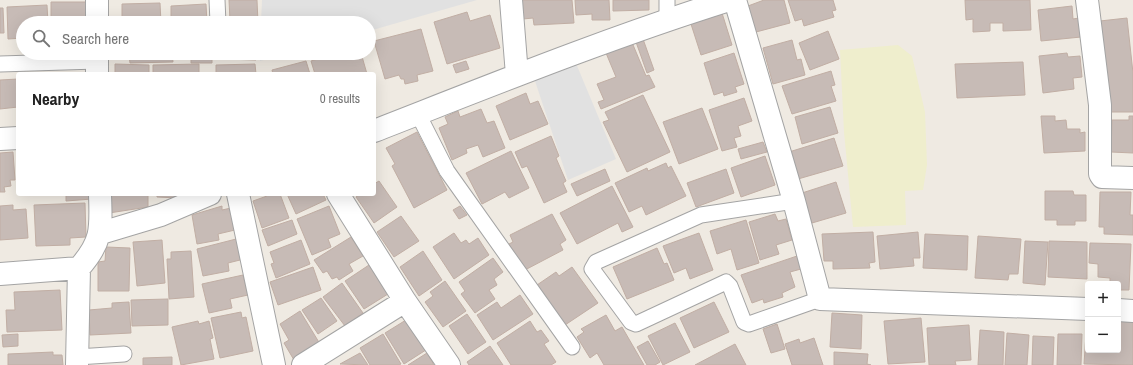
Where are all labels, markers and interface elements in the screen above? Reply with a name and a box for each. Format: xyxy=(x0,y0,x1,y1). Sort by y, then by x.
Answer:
search box xyxy=(16,16,376,60)
icon: search xyxy=(30,27,52,49)
text: Search here xyxy=(62,28,129,49)
text: Nearby xyxy=(32,87,79,110)
text: 0 results xyxy=(320,90,360,107)
map controls xyxy=(1085,281,1121,353)
button: + xyxy=(1085,281,1121,317)
button: − xyxy=(1085,317,1121,353)

